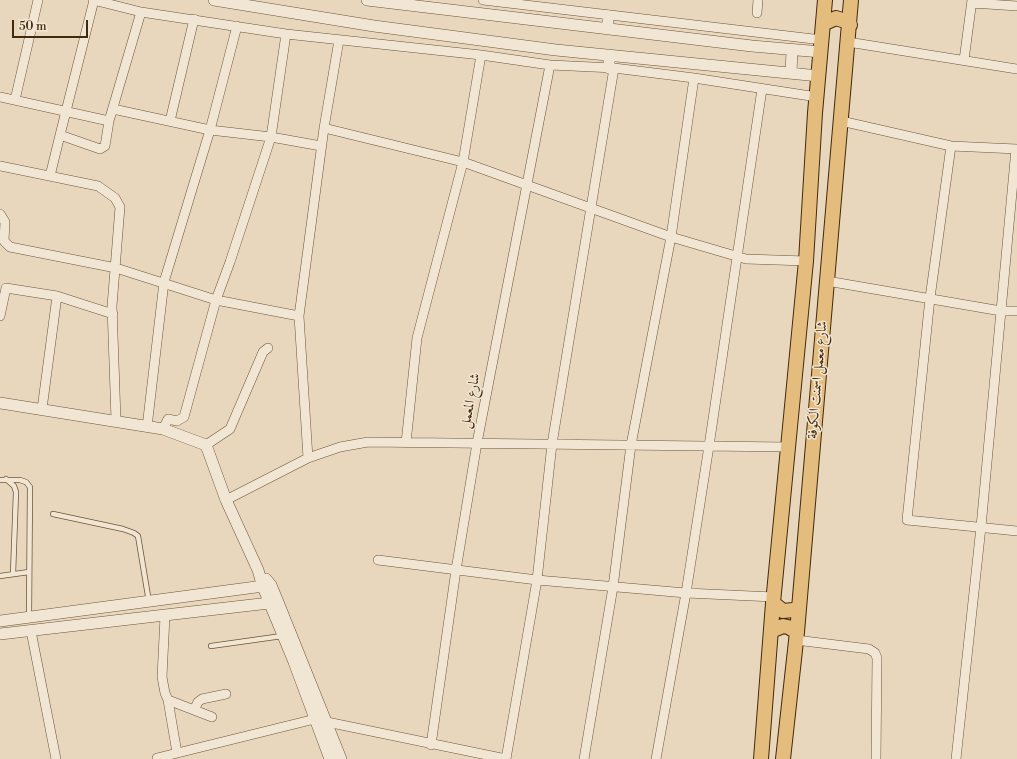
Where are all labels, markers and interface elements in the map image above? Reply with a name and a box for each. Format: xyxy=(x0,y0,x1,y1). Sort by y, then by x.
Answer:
scale bar xyxy=(14,12,90,38)
text: 50 m xyxy=(19,19,47,34)
street label: شارع معمل اسمنت الكوفة xyxy=(804,320,832,440)
street label: شارع المعمل xyxy=(457,372,485,430)

